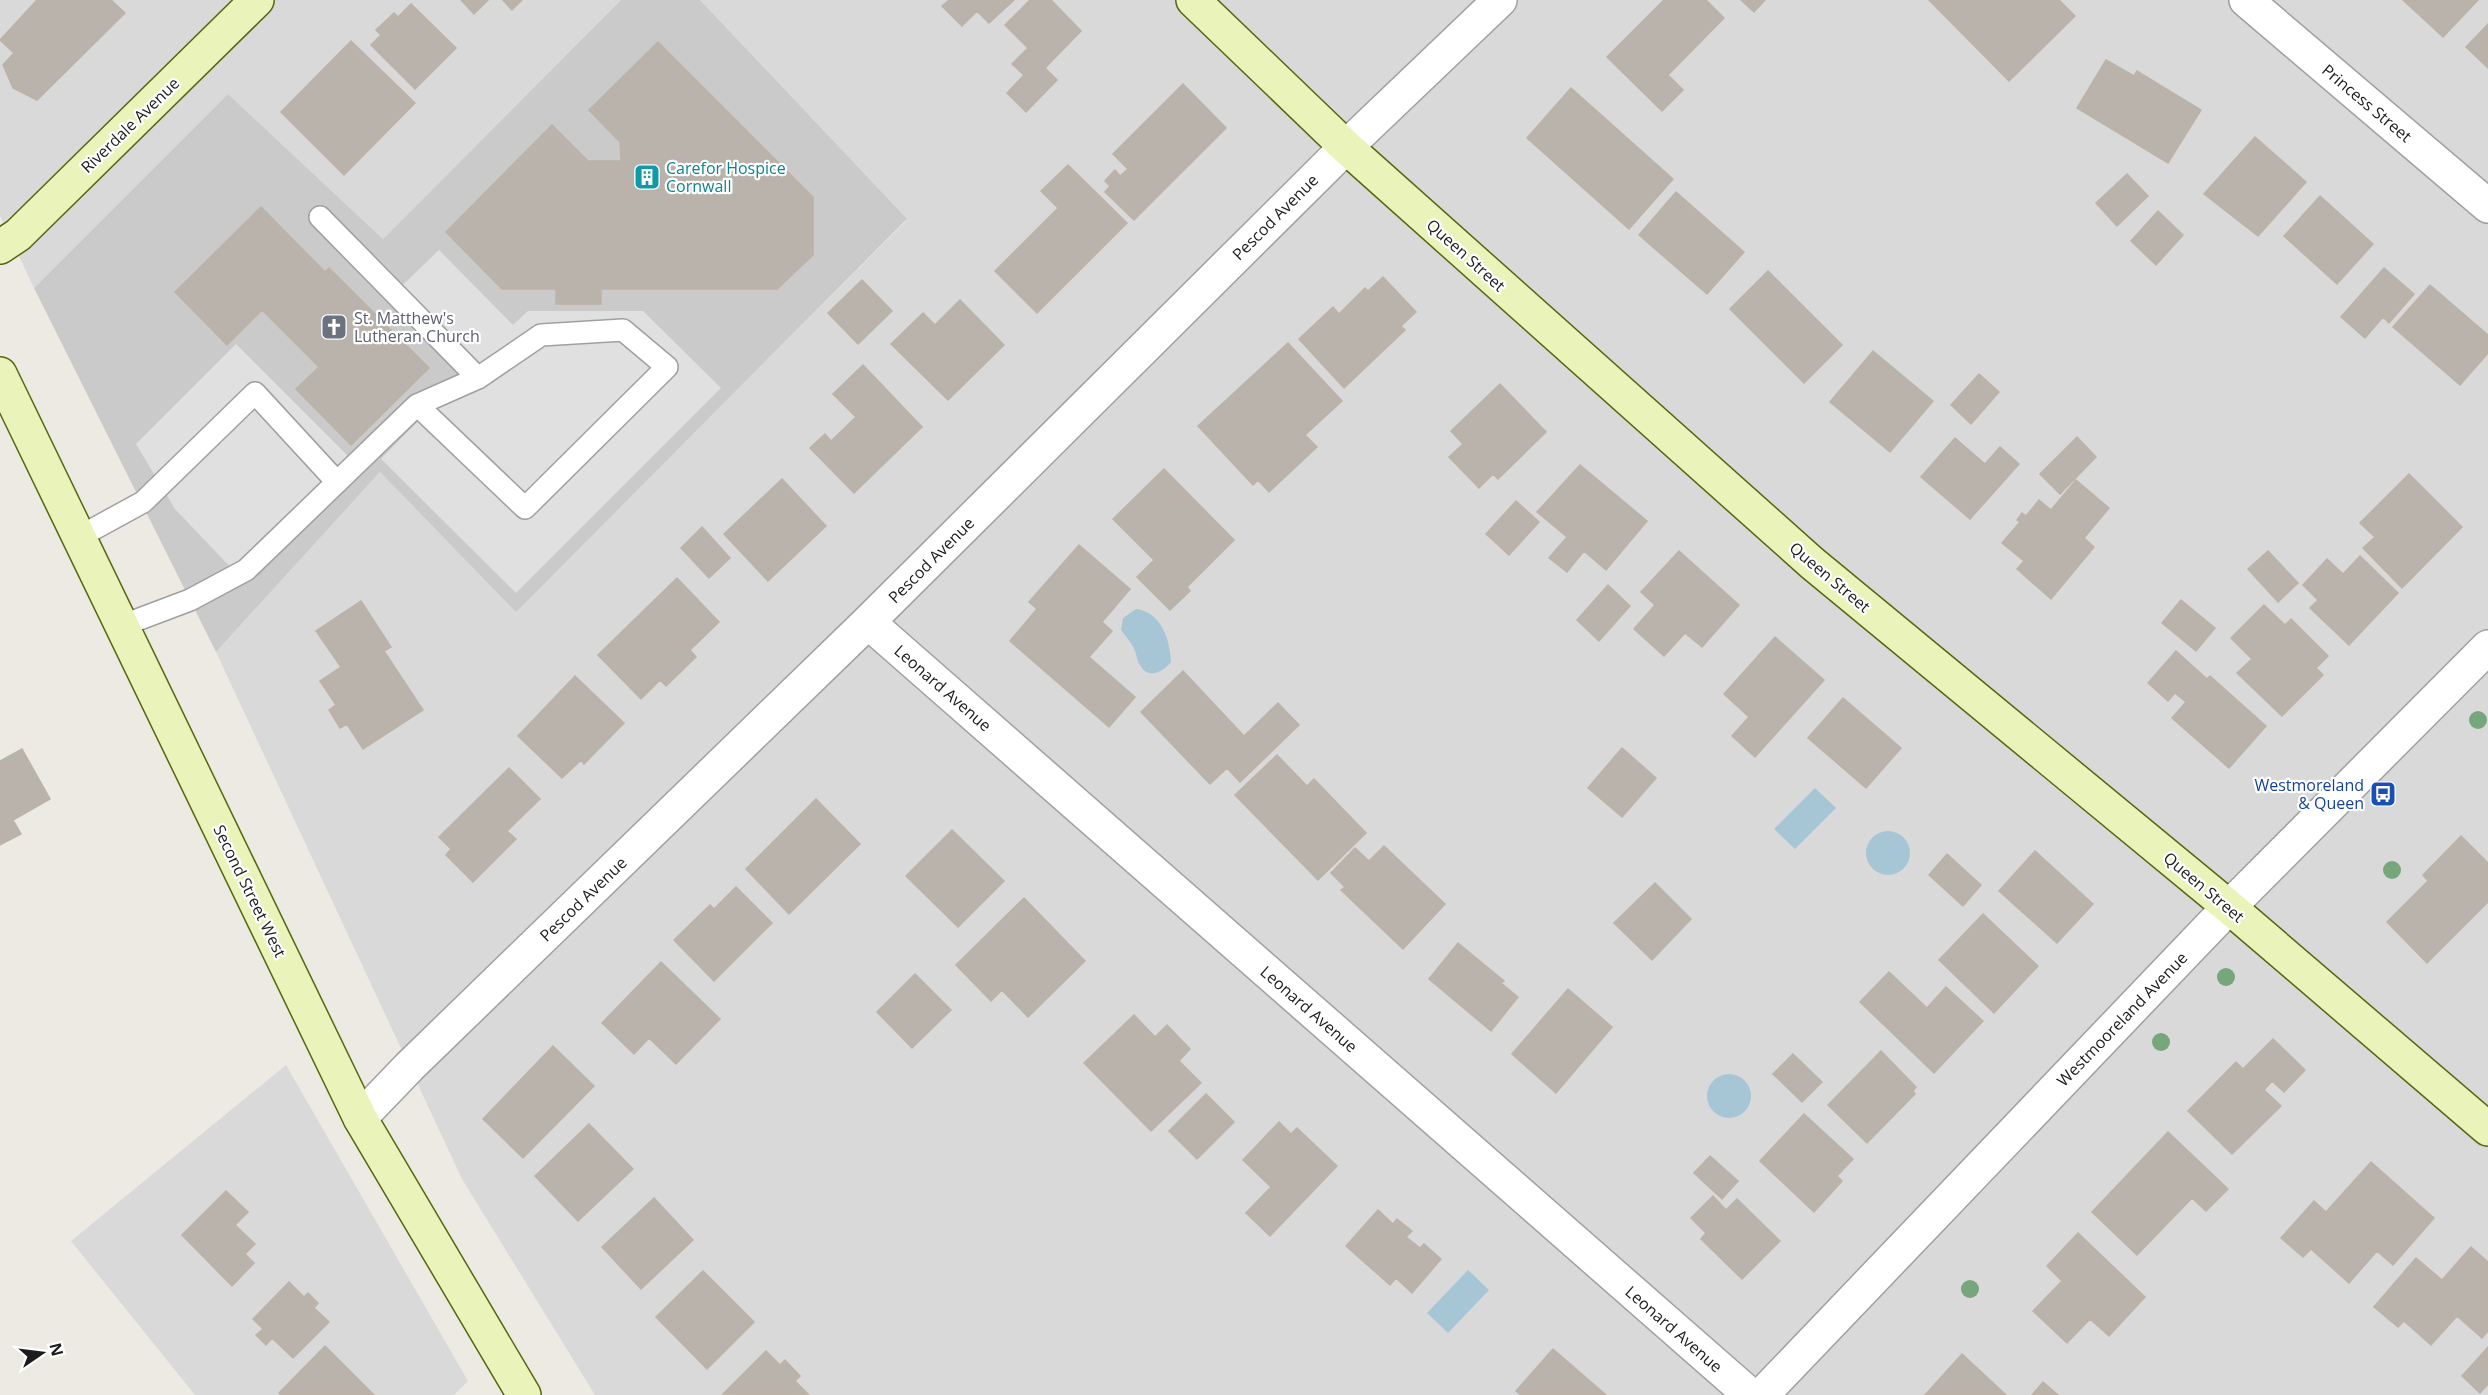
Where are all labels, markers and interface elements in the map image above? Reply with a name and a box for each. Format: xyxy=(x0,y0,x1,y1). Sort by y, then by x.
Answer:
street label: Princess Street xyxy=(2318,59,2417,147)
street label: Riverdale Avenue xyxy=(76,72,184,178)
place label: Carefor Hospice Cornwall xyxy=(666,157,786,197)
building icon: Carefor Hospice Cornwall xyxy=(632,162,662,192)
street label: Pescod Avenue xyxy=(1227,169,1323,265)
street label: Queen Street xyxy=(1422,214,1510,296)
place label: St. Matthew's Lutheran Church xyxy=(354,307,480,347)
church icon: St. Matthew's Lutheran Church xyxy=(319,312,349,342)
street label: Pescod Avenue xyxy=(883,512,979,608)
street label: Queen Street xyxy=(1785,537,1875,617)
street label: Leonard Avenue xyxy=(890,640,996,736)
place label: Westmoreland & Queen xyxy=(2254,774,2364,814)
bus stop icon: Westmoreland & Queen xyxy=(2368,779,2398,809)
street label: Second Street West xyxy=(208,821,292,961)
street label: Queen Street xyxy=(2159,847,2249,927)
street label: Pescod Avenue xyxy=(535,852,631,946)
street label: Westmooreland Avenue xyxy=(2052,947,2192,1091)
street label: Leonard Avenue xyxy=(1256,961,1362,1057)
street label: Leonard Avenue xyxy=(1621,1281,1727,1377)
north arrow xyxy=(12,1323,72,1383)
text: N xyxy=(44,1340,69,1358)

